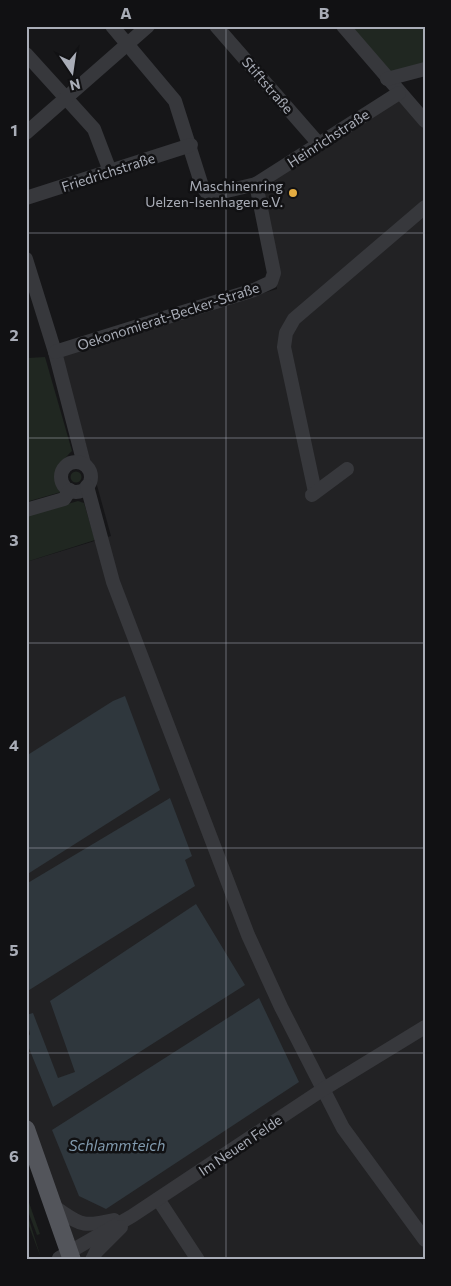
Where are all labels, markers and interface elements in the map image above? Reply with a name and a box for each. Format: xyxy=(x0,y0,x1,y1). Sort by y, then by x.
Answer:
text: A xyxy=(120,3,132,22)
text: B xyxy=(319,3,330,22)
north arrow xyxy=(48,48,98,98)
street label: Stiftstraße xyxy=(239,53,297,117)
text: N xyxy=(68,76,82,95)
street label: Heinrichstraße xyxy=(284,105,372,171)
text: 1 xyxy=(10,120,18,139)
street label: Friedrichstraße xyxy=(59,149,157,195)
place label: Maschinenring Uelzen-Isenhagen e.V. xyxy=(145,177,283,210)
marker: Maschinenring Uelzen-Isenhagen e.V. xyxy=(287,187,299,199)
street label: Oekonomierat-Becker-Straße xyxy=(75,278,261,354)
text: 2 xyxy=(9,325,19,344)
text: 3 xyxy=(9,530,19,549)
text: 4 xyxy=(9,735,19,754)
text: 5 xyxy=(9,940,19,959)
street label: Im Neuen Felde xyxy=(195,1111,285,1179)
water label: Schlammteich xyxy=(69,1136,165,1154)
text: 6 xyxy=(9,1146,19,1165)

